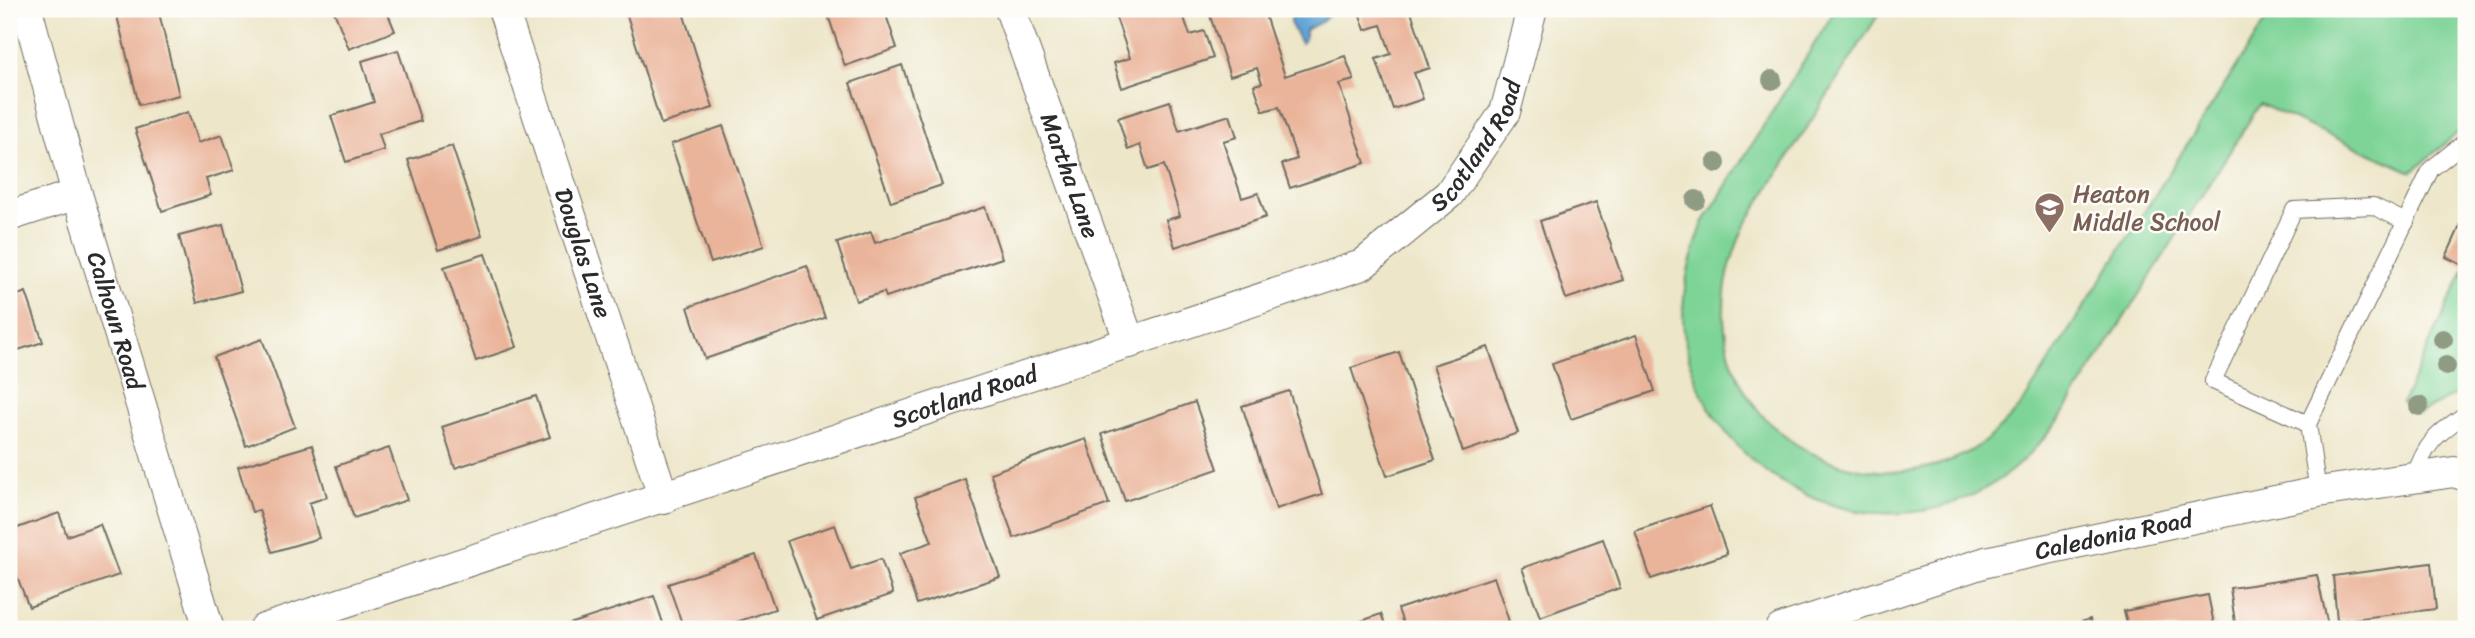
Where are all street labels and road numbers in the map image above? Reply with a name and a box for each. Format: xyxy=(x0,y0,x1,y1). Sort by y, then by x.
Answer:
street label: Scotland Road xyxy=(1420,74,1534,223)
street label: Martha Lane xyxy=(1028,107,1112,244)
street label: Douglas Lane xyxy=(542,182,624,324)
street label: Calhoun Road xyxy=(75,246,157,397)
street label: Scotland Road xyxy=(886,353,1044,441)
street label: Caledonia Road xyxy=(2031,498,2198,572)

